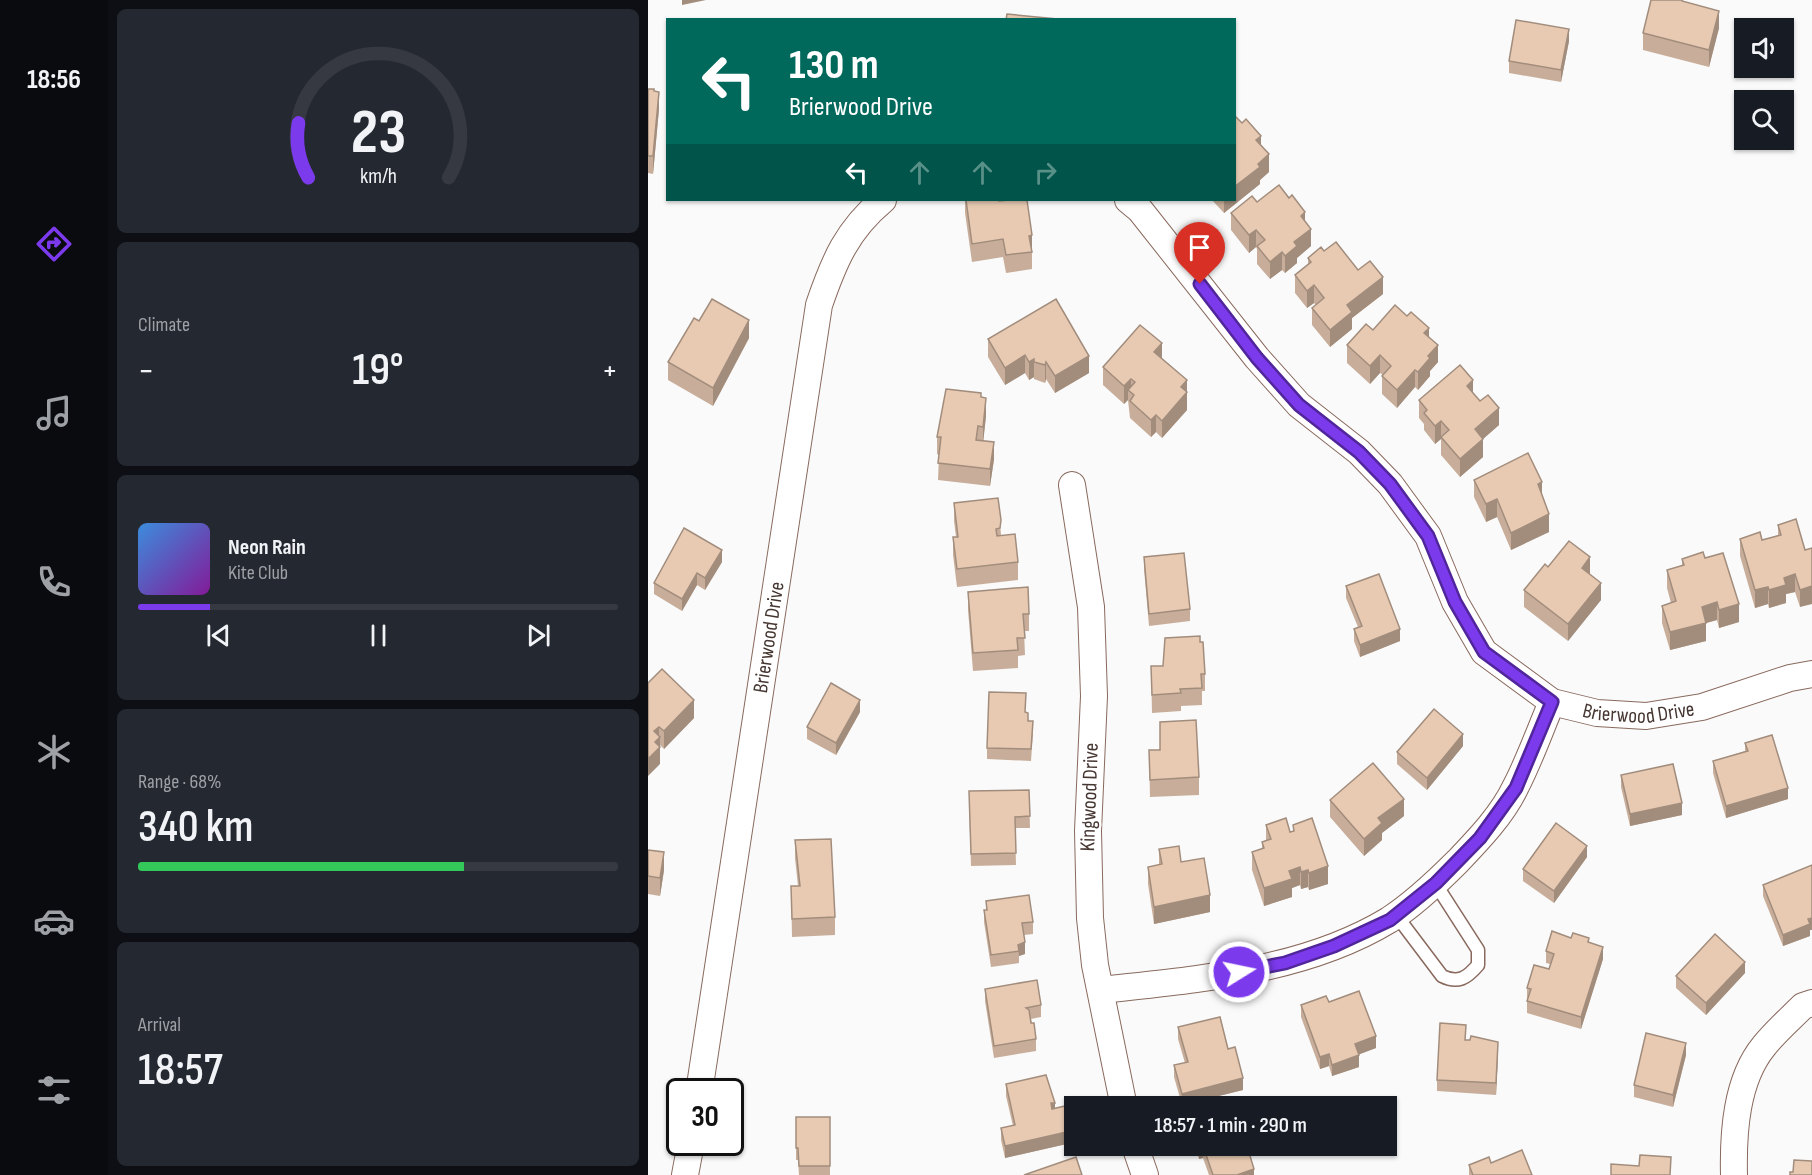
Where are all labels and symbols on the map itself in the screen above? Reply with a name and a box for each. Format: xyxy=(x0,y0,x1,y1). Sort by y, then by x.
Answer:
pin xyxy=(1174,222,1225,284)
street label: Brierwood Drive xyxy=(748,580,790,695)
street label: Brierwood Drive xyxy=(1580,696,1696,729)
street label: Kingwood Drive xyxy=(1075,742,1104,852)
position arrow xyxy=(1207,940,1271,1004)
speed limit sign: 30 xyxy=(666,1078,744,1156)

